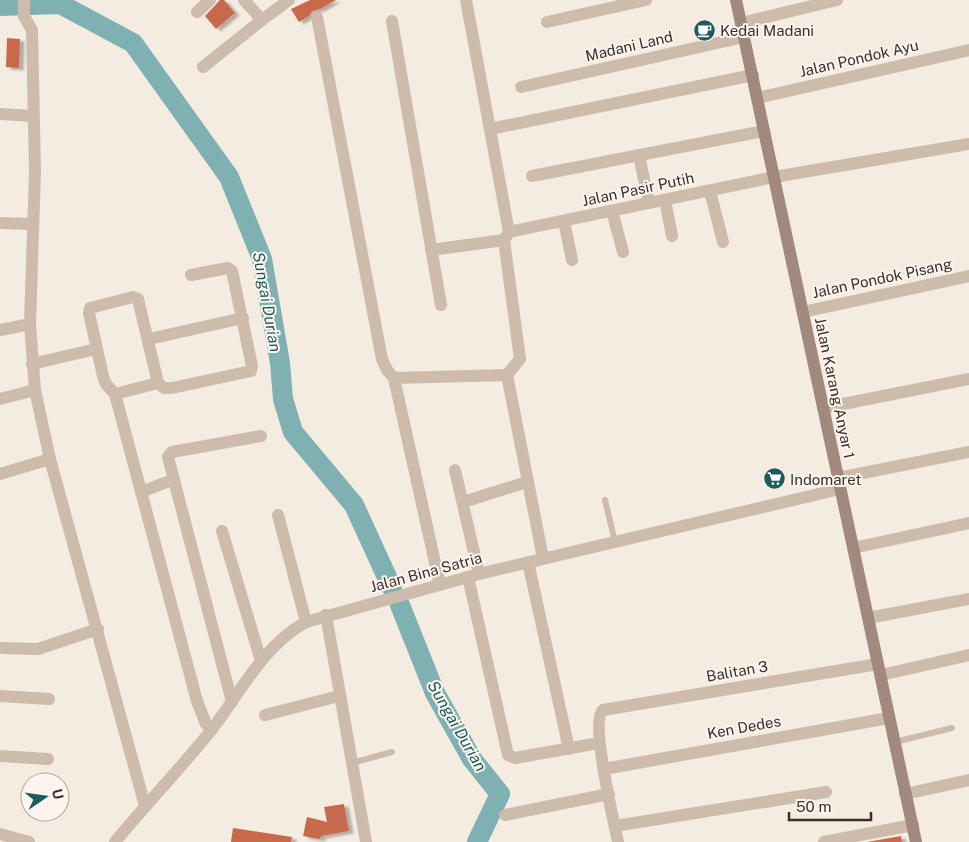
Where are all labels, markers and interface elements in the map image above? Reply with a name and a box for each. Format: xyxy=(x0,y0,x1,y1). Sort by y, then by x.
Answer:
cafe icon: Kedai Madani xyxy=(692,18,716,42)
place label: Kedai Madani xyxy=(720,22,814,39)
street label: Madani Land xyxy=(584,28,674,64)
street label: Jalan Pondok Ayu xyxy=(798,36,920,80)
street label: Jalan Pasir Putih xyxy=(580,169,696,209)
water label: Sungai Durian xyxy=(249,250,285,354)
street label: Jalan Pondok Pisang xyxy=(811,255,953,301)
street label: Jalan Karang Anyar 1 xyxy=(812,316,858,460)
supermarket icon: Indomaret xyxy=(762,467,786,491)
place label: Indomaret xyxy=(790,471,861,488)
street label: Jalan Bina Satria xyxy=(368,549,484,595)
street label: Balitan 3 xyxy=(705,657,769,685)
water label: Sungai Durian xyxy=(423,677,491,775)
street label: Ken Dedes xyxy=(706,712,782,742)
north arrow xyxy=(20,772,70,822)
text: U xyxy=(49,787,67,801)
scale bar xyxy=(789,790,872,822)
text: 50 m xyxy=(796,798,831,815)

